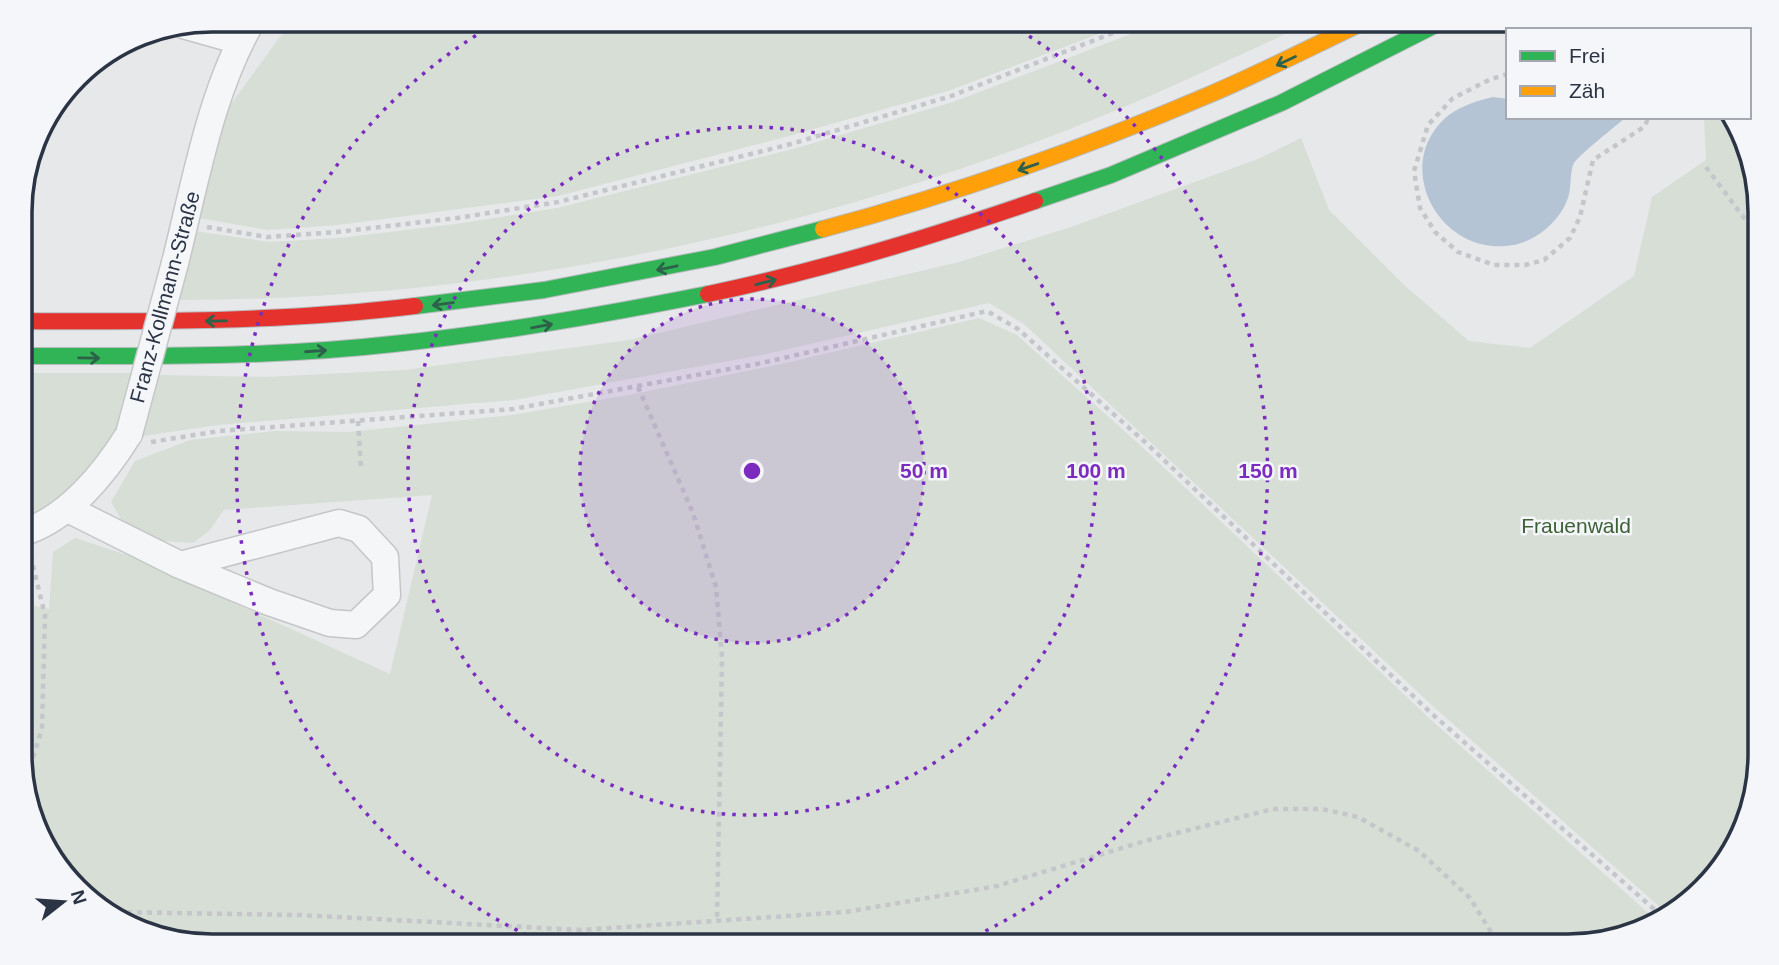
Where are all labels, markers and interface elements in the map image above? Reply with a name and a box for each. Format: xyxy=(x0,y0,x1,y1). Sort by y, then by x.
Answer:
legend xyxy=(1506,28,1751,119)
text: Frei xyxy=(1569,44,1605,67)
one-way arrow xyxy=(1276,55,1297,68)
text: Zäh xyxy=(1569,79,1605,102)
one-way arrow xyxy=(1017,162,1039,174)
street label: Franz-Kollmann-Straße xyxy=(125,188,204,405)
one-way arrow xyxy=(656,261,679,275)
one-way arrow xyxy=(754,275,776,288)
one-way arrow xyxy=(432,297,454,310)
one-way arrow xyxy=(205,314,228,328)
one-way arrow xyxy=(530,319,553,332)
one-way arrow xyxy=(305,344,327,357)
one-way arrow xyxy=(77,352,100,365)
centre of rings xyxy=(740,459,764,483)
text: 50 m xyxy=(900,459,948,482)
text: 100 m xyxy=(1066,459,1126,482)
text: 150 m xyxy=(1238,459,1298,482)
park label: Frauenwald xyxy=(1521,514,1631,537)
north arrow xyxy=(28,867,98,937)
text: N xyxy=(67,888,91,907)

